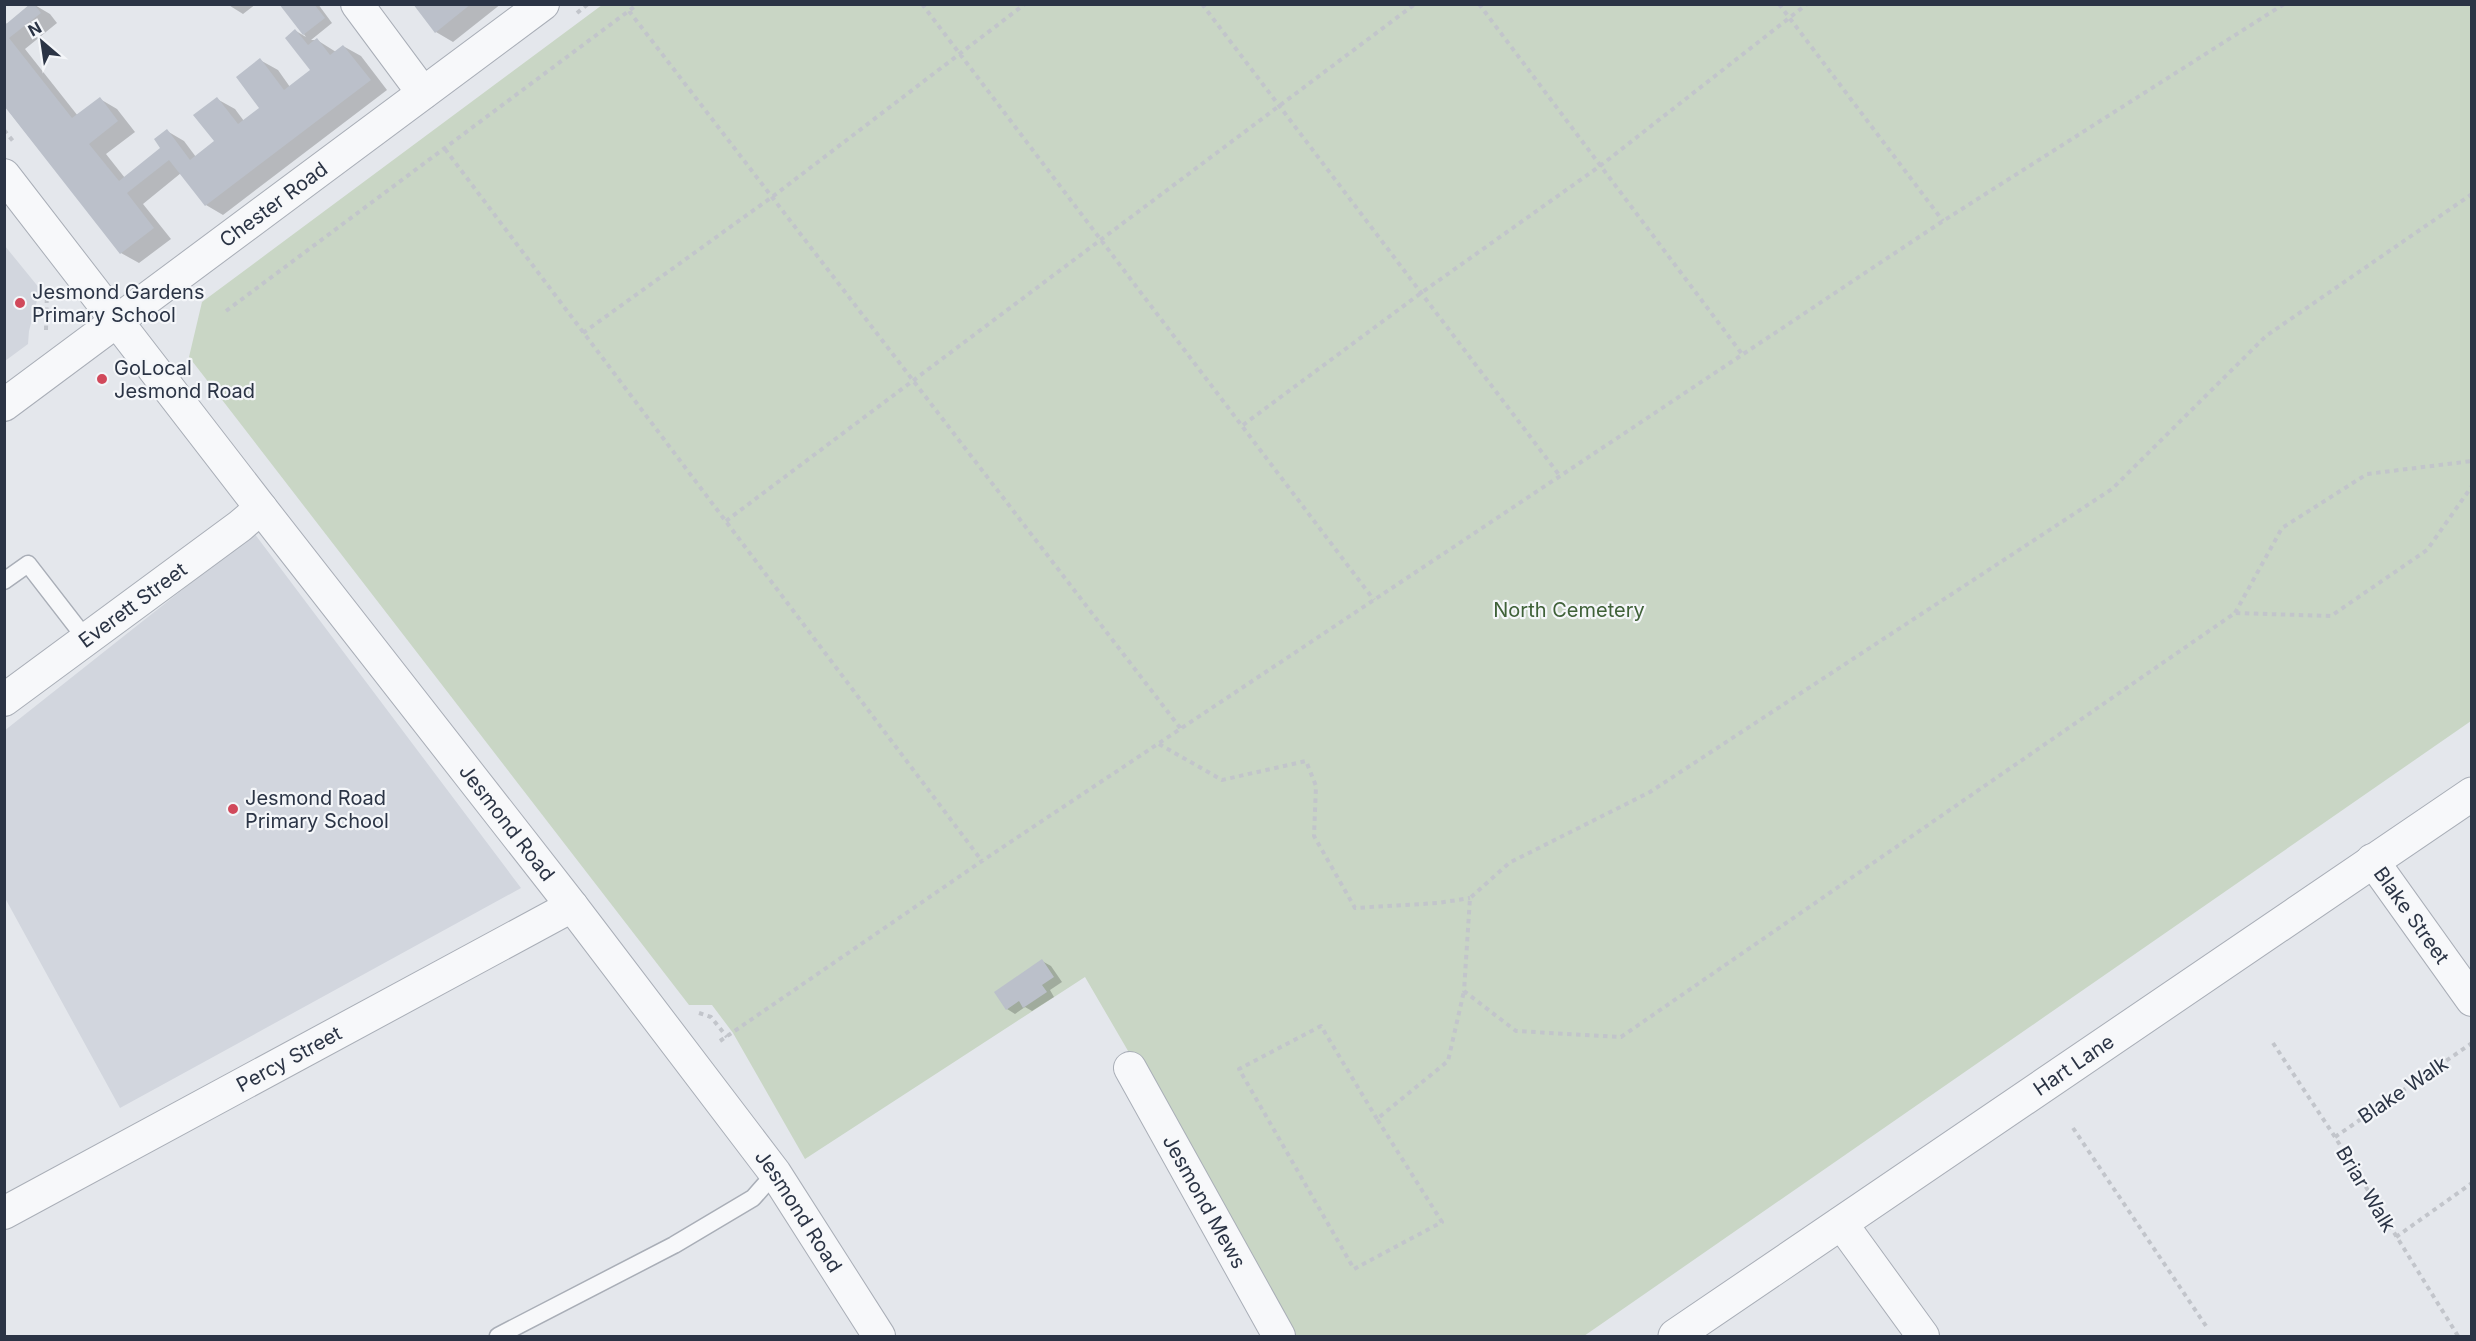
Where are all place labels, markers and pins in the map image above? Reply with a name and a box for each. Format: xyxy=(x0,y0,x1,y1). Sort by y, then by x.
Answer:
place label: Jesmond Gardens Primary School xyxy=(32,280,204,327)
marker: Jesmond Gardens Primary School xyxy=(13,296,27,310)
place label: GoLocal Jesmond Road xyxy=(114,356,255,403)
marker: GoLocal Jesmond Road xyxy=(95,372,109,386)
place label: Jesmond Road Primary School xyxy=(245,786,389,833)
marker: Jesmond Road Primary School xyxy=(226,802,240,816)

